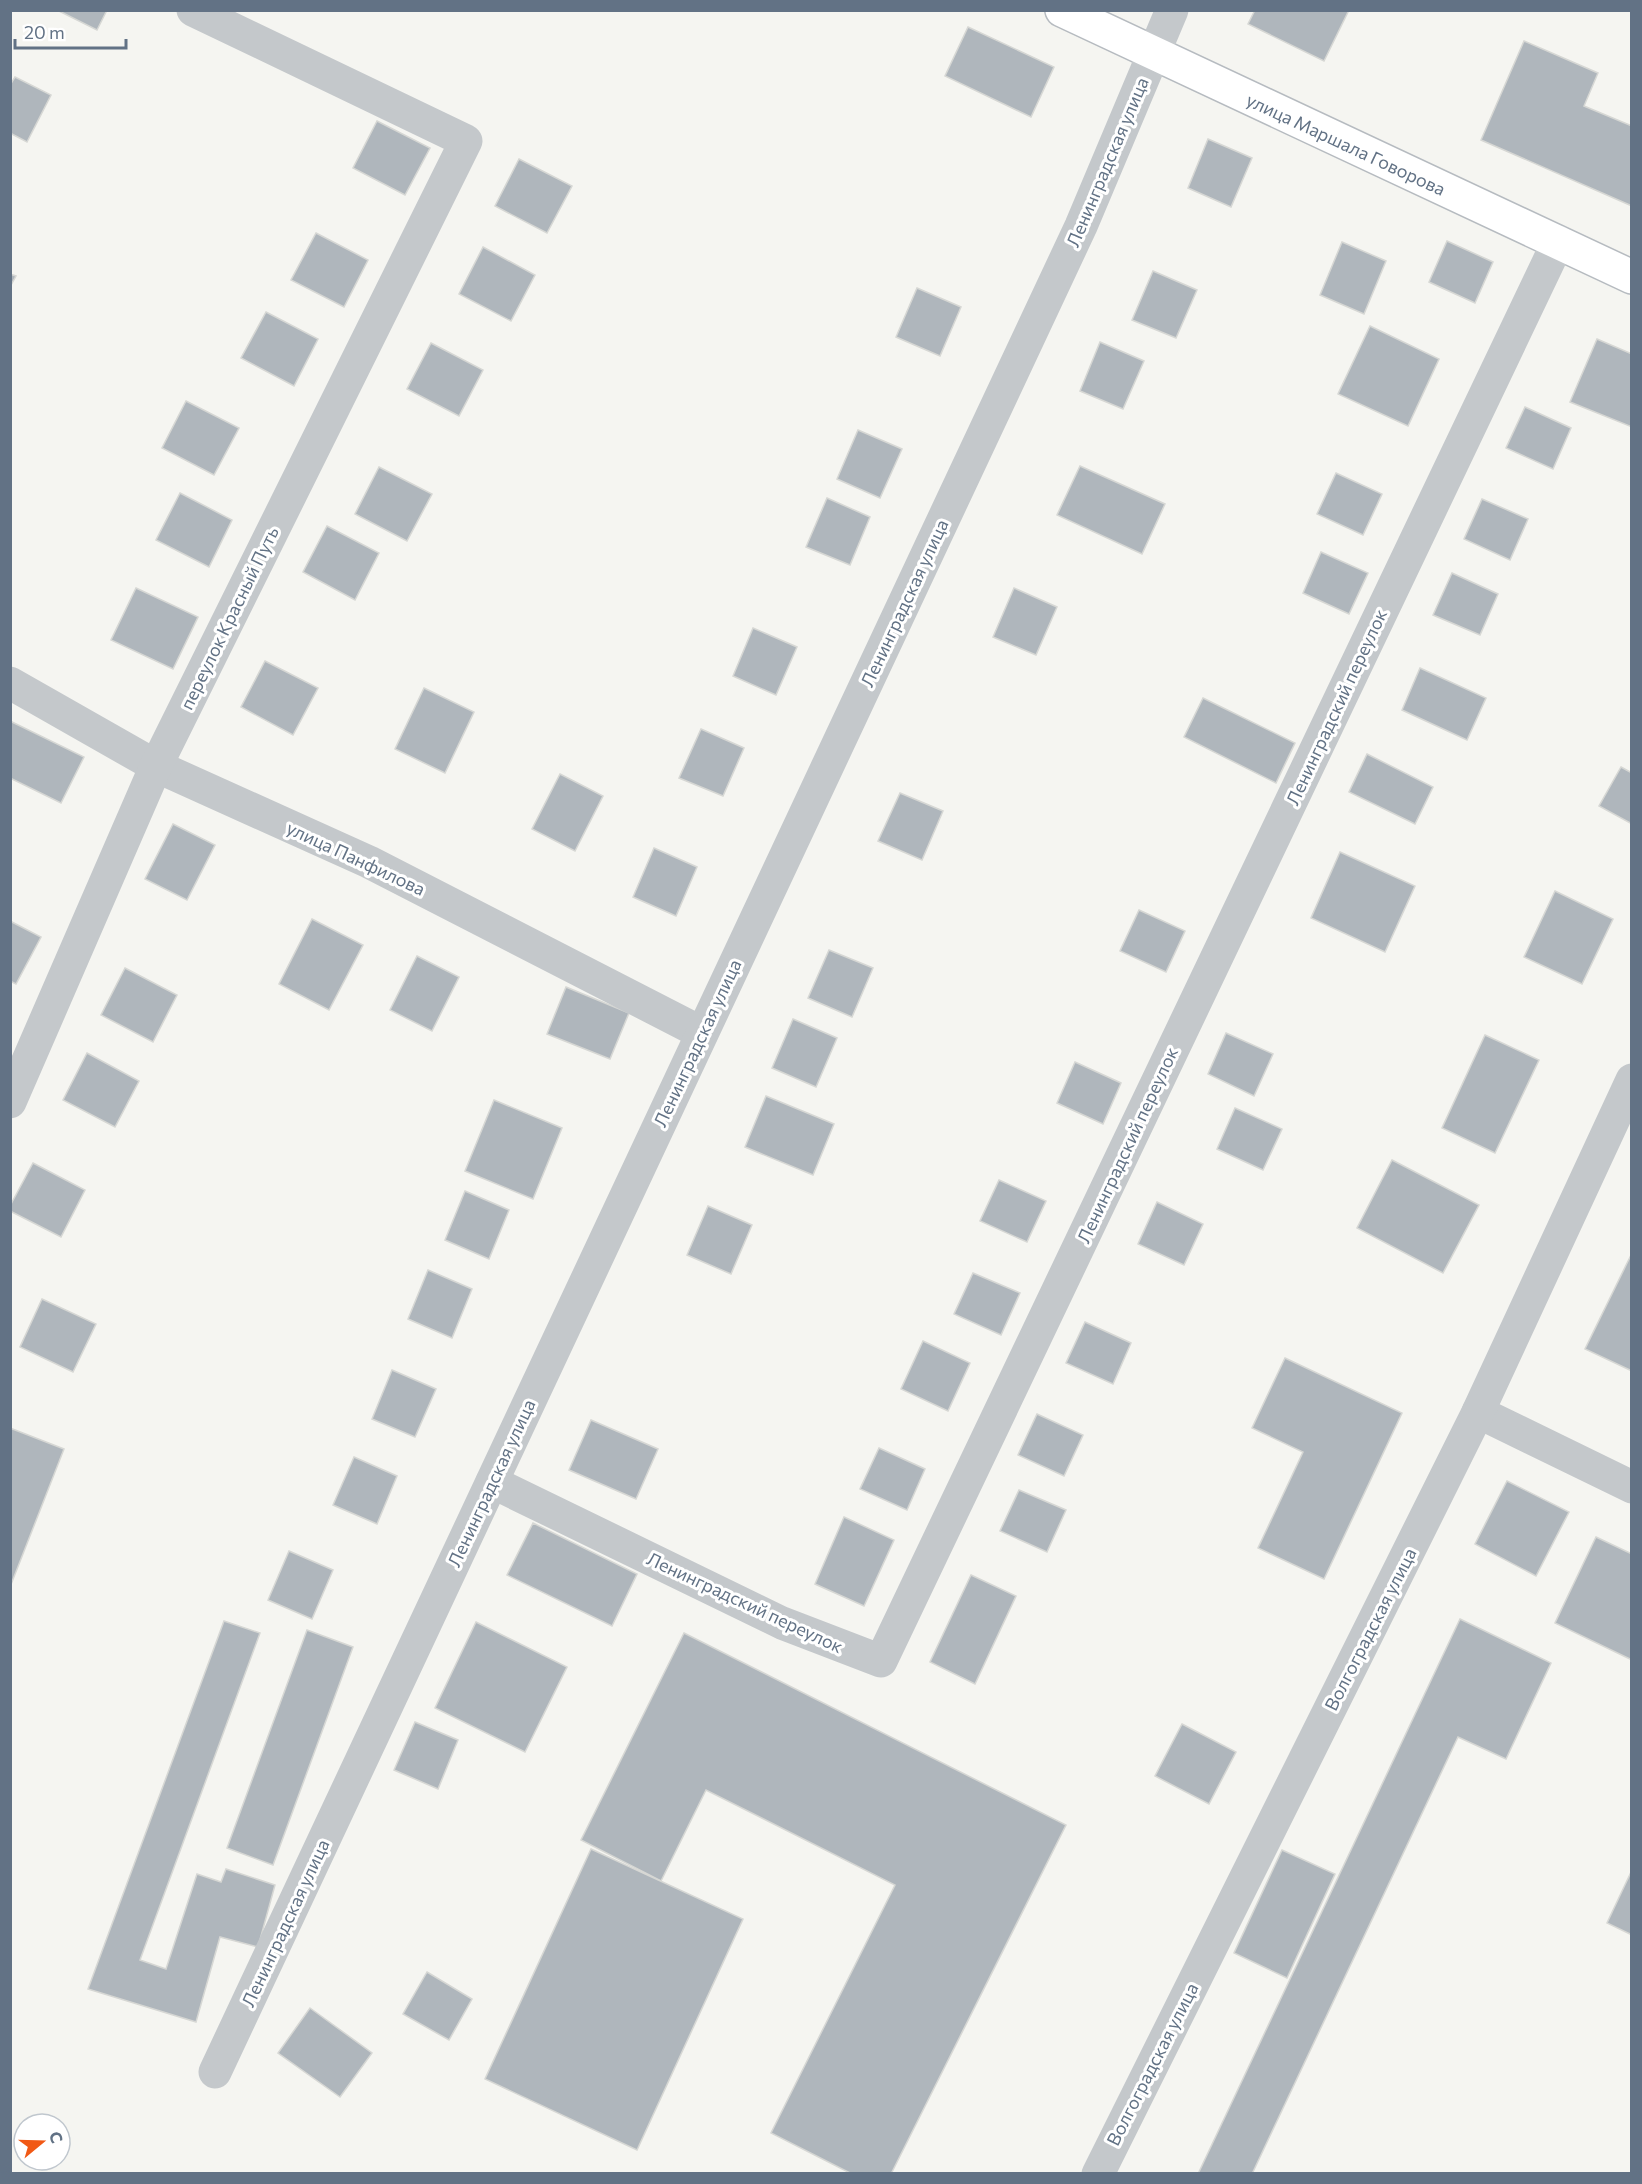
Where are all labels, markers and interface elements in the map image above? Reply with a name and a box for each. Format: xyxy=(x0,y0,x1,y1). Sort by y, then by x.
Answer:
scale bar xyxy=(15,12,126,50)
text: 20 m xyxy=(24,21,65,43)
street label: Ленинградская улица xyxy=(1061,74,1153,250)
street label: улица Маршала Говорова xyxy=(1243,88,1449,200)
street label: Ленинградская улица xyxy=(856,516,952,690)
street label: переулок Красный Путь xyxy=(175,523,283,713)
street label: Ленинградский переулок xyxy=(1281,605,1391,809)
street label: улица Панфилова xyxy=(283,816,429,900)
street label: Ленинградская улица xyxy=(649,956,745,1130)
street label: Ленинградский переулок xyxy=(1072,1043,1182,1247)
street label: Ленинградская улица xyxy=(443,1396,539,1570)
street label: Волгоградская улица xyxy=(1319,1544,1421,1714)
street label: Ленинградский переулок xyxy=(643,1547,847,1657)
street label: Ленинградская улица xyxy=(237,1836,333,2010)
street label: Волгоградская улица xyxy=(1101,1979,1203,2149)
north arrow xyxy=(12,2112,72,2172)
text: С xyxy=(46,2129,67,2145)

